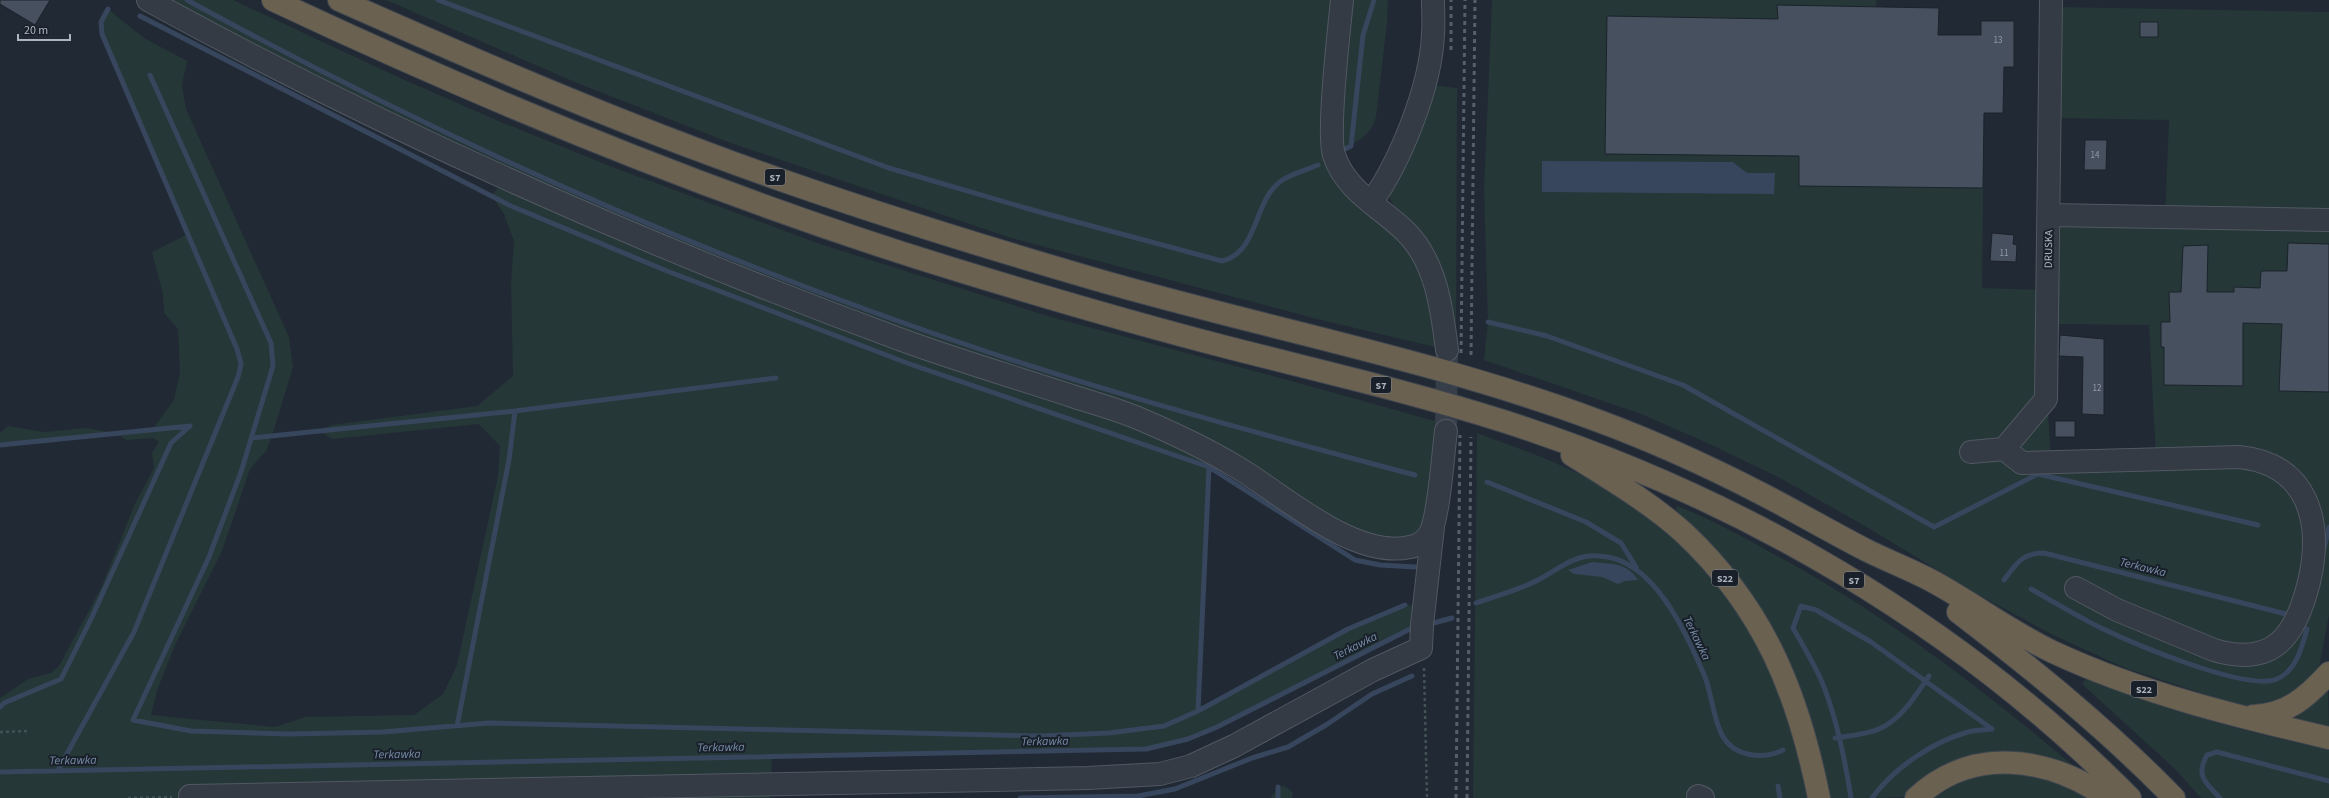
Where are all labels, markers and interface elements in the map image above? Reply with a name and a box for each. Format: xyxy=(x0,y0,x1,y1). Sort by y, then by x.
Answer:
scale bar xyxy=(18,16,70,42)
text: 20 m xyxy=(24,22,48,39)
house number: 13 xyxy=(1994,34,2003,47)
house number: 14 xyxy=(2091,149,2100,162)
road number: S7 xyxy=(765,169,785,185)
street label: DRUSKA xyxy=(2041,230,2056,268)
house number: 11 xyxy=(2000,247,2008,260)
road number: S7 xyxy=(1371,377,1391,393)
house number: 12 xyxy=(2093,382,2102,395)
water label: Terkawka xyxy=(2118,553,2169,582)
road number: S22 xyxy=(1712,570,1738,586)
road number: S7 xyxy=(1844,572,1864,588)
water label: Terkawka xyxy=(1679,613,1715,664)
water label: Terkawka xyxy=(1330,628,1381,665)
road number: S22 xyxy=(2131,681,2157,697)
water label: Terkawka xyxy=(1021,733,1069,750)
water label: Terkawka xyxy=(697,739,745,756)
water label: Terkawka xyxy=(373,746,421,763)
water label: Terkawka xyxy=(49,752,97,769)

